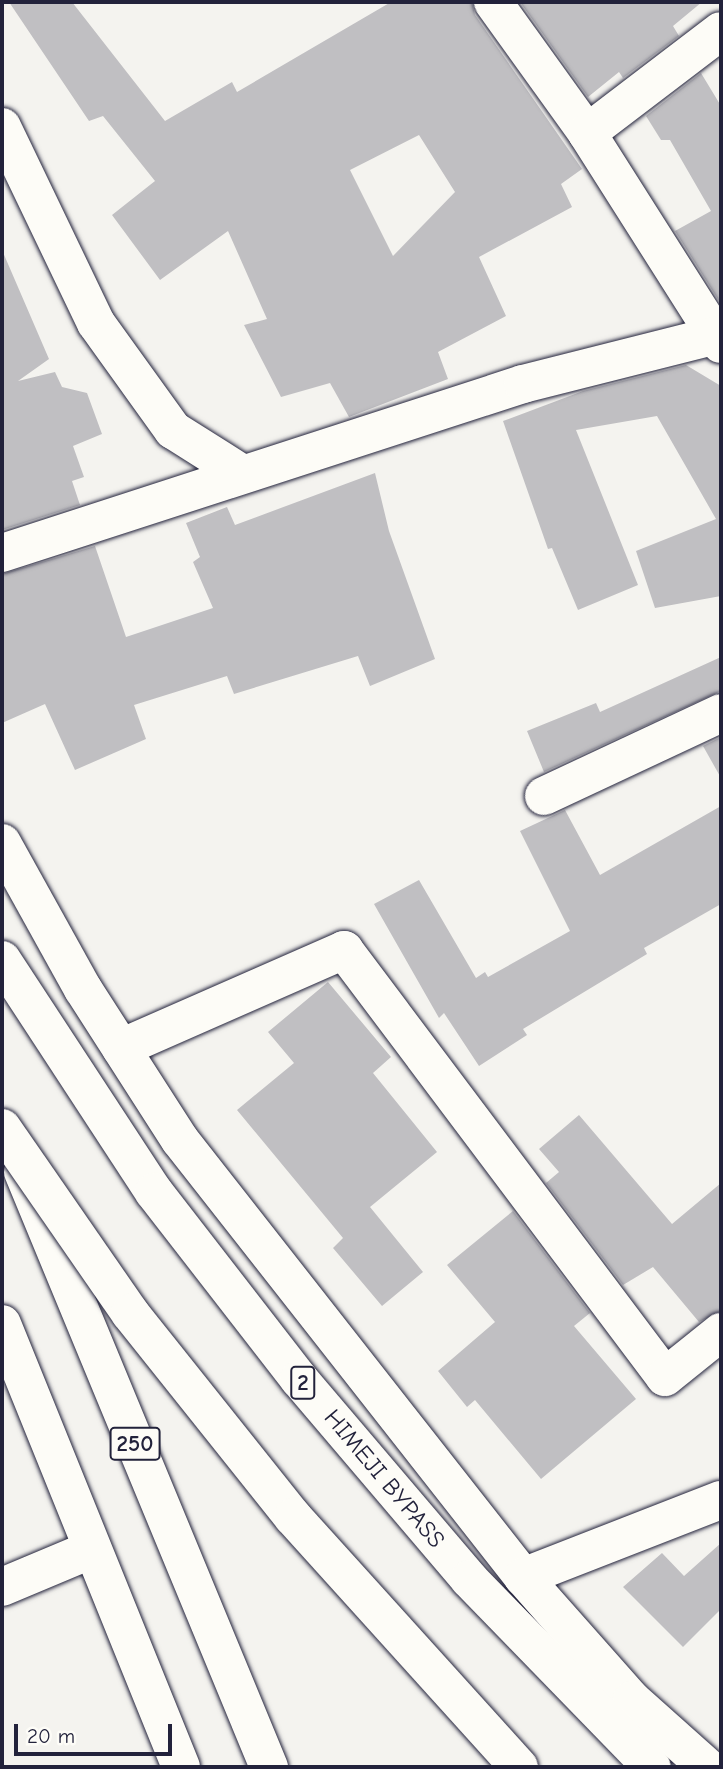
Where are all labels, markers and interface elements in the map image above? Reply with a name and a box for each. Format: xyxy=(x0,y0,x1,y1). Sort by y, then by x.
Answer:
road number: 2 xyxy=(289,1364,317,1402)
street label: HIMEJI BYPASS xyxy=(318,1404,450,1554)
road number: 250 xyxy=(109,1424,161,1464)
scale bar xyxy=(18,1710,175,1754)
text: 20 m xyxy=(27,1724,75,1748)

